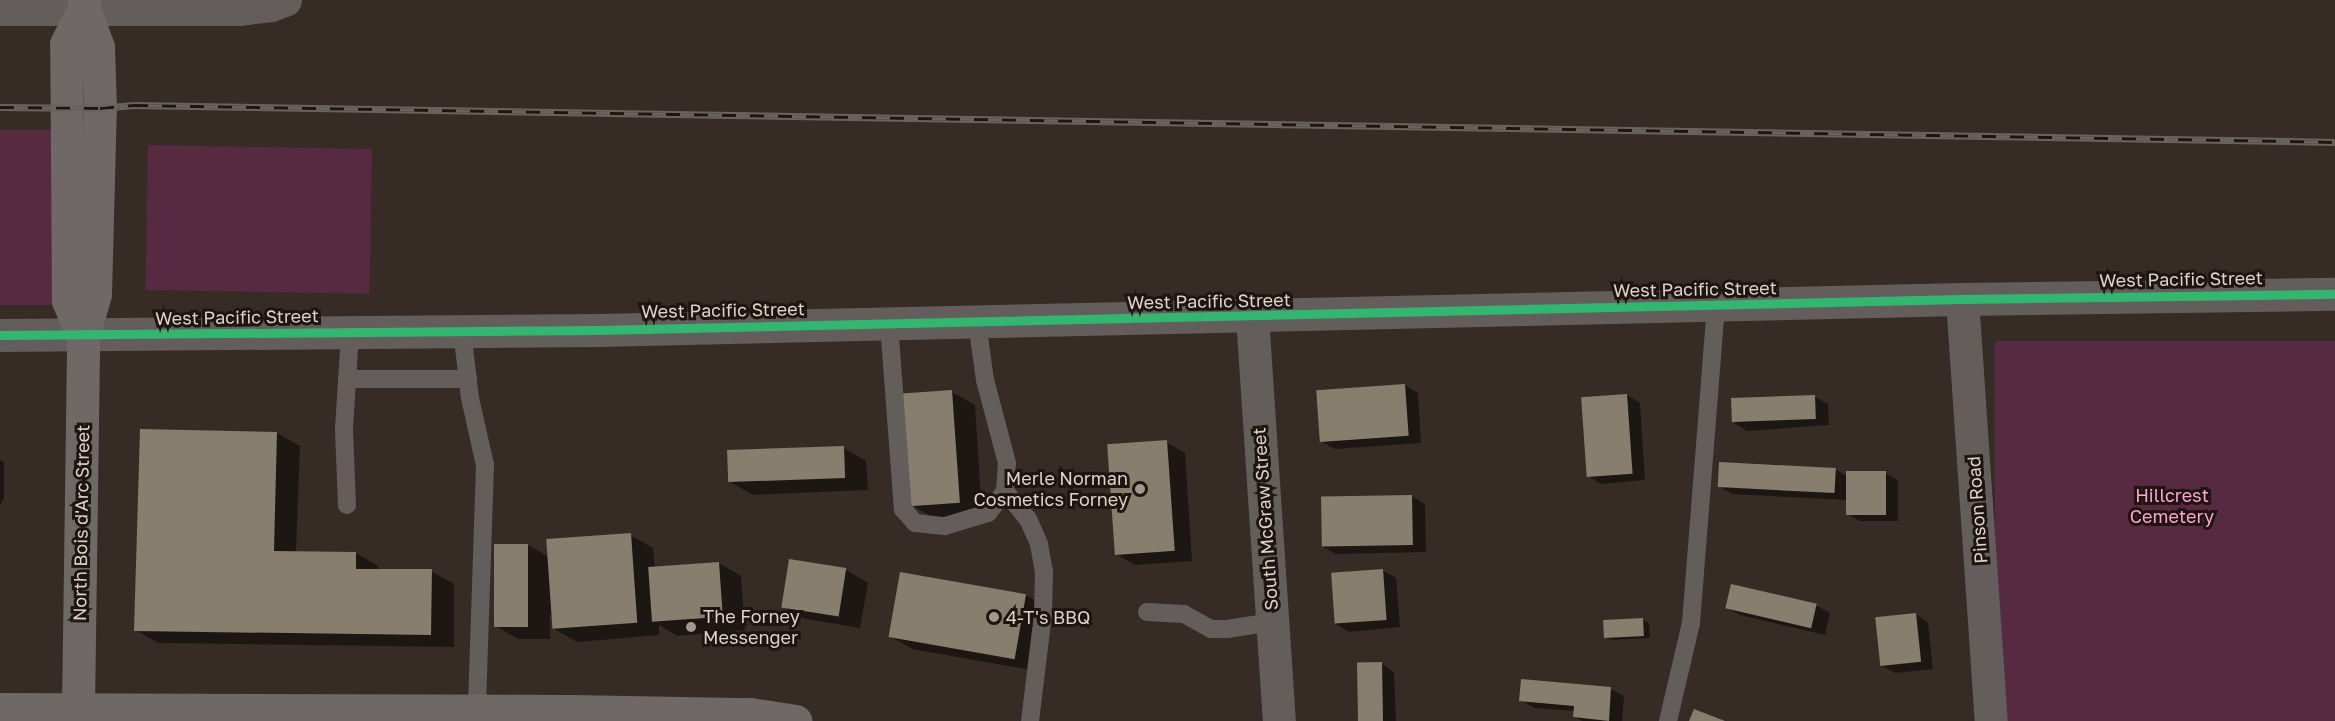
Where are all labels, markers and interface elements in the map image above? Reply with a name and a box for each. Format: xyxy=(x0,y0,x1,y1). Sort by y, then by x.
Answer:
street label: West Pacific Street xyxy=(2099,267,2263,291)
street label: West Pacific Street xyxy=(1613,277,1777,301)
street label: West Pacific Street xyxy=(1127,289,1291,313)
street label: West Pacific Street xyxy=(641,298,805,322)
street label: West Pacific Street xyxy=(155,305,319,329)
street label: North Bois d'Arc Street xyxy=(68,425,94,621)
street label: South McGraw Street xyxy=(1248,427,1282,611)
street label: Pinson Road xyxy=(1962,456,1992,564)
place label: Merle Norman Cosmetics Forney xyxy=(974,468,1128,510)
marker: Merle Norman Cosmetics Forney xyxy=(1133,482,1147,496)
park label: Hillcrest Cemetery xyxy=(2130,485,2214,528)
place label: The Forney Messenger xyxy=(703,606,800,648)
place label: 4-T's BBQ xyxy=(1006,606,1090,628)
marker: 4-T's BBQ xyxy=(987,610,1001,624)
marker: The Forney Messenger xyxy=(684,620,698,634)

